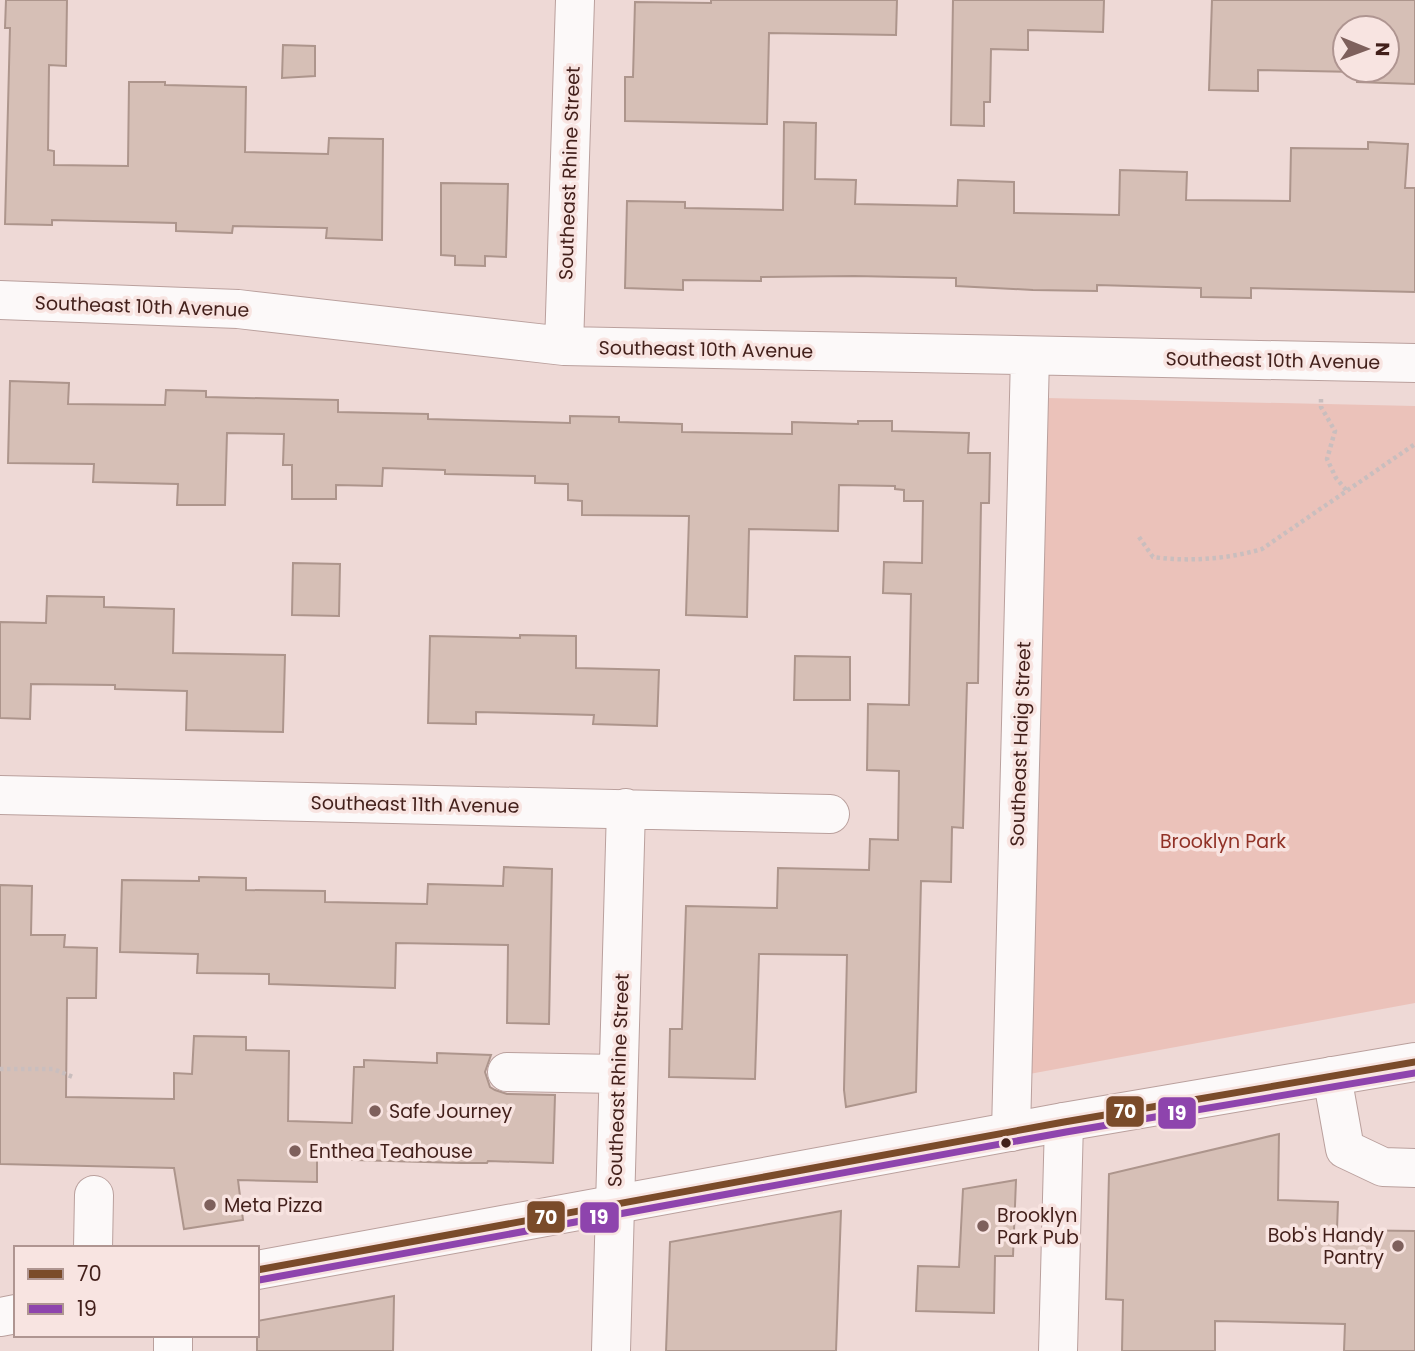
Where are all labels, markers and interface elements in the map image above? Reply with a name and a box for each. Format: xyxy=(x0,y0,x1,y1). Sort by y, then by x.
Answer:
north arrow xyxy=(1331,14,1401,84)
text: N xyxy=(1369,42,1396,57)
street label: Southeast Rhine Street xyxy=(552,65,587,280)
street label: Southeast 10th Avenue xyxy=(34,289,250,324)
street label: Southeast 10th Avenue xyxy=(598,334,814,365)
street label: Southeast 10th Avenue xyxy=(1165,345,1381,376)
street label: Southeast Haig Street xyxy=(1003,641,1038,847)
street label: Southeast 11th Avenue xyxy=(310,789,520,820)
park label: Brooklyn Park xyxy=(1160,828,1286,855)
street label: Southeast Rhine Street xyxy=(601,972,636,1187)
line badge: 70 xyxy=(1105,1095,1145,1128)
line badge: 19 xyxy=(1157,1096,1197,1130)
place label: Safe Journey xyxy=(389,1098,513,1125)
text: 70 xyxy=(1114,1098,1136,1125)
text: 19 xyxy=(1168,1100,1186,1127)
marker: Safe Journey xyxy=(367,1103,383,1119)
unlabelled marker xyxy=(999,1136,1013,1150)
place label: Enthea Teahouse xyxy=(309,1138,473,1165)
marker: Enthea Teahouse xyxy=(287,1143,303,1159)
place label: Meta Pizza xyxy=(224,1192,323,1219)
marker: Meta Pizza xyxy=(202,1197,218,1213)
line badge: 70 xyxy=(526,1200,566,1234)
line badge: 19 xyxy=(579,1201,620,1234)
place label: Brooklyn Park Pub xyxy=(997,1202,1079,1251)
text: 70 xyxy=(535,1204,557,1231)
text: 19 xyxy=(590,1204,608,1231)
marker: Brooklyn Park Pub xyxy=(975,1218,991,1234)
place label: Bob's Handy Pantry xyxy=(1268,1222,1384,1271)
marker: Bob's Handy Pantry xyxy=(1390,1238,1406,1254)
legend xyxy=(14,1246,259,1337)
text: 70 xyxy=(77,1259,102,1288)
text: 19 xyxy=(77,1294,97,1323)

